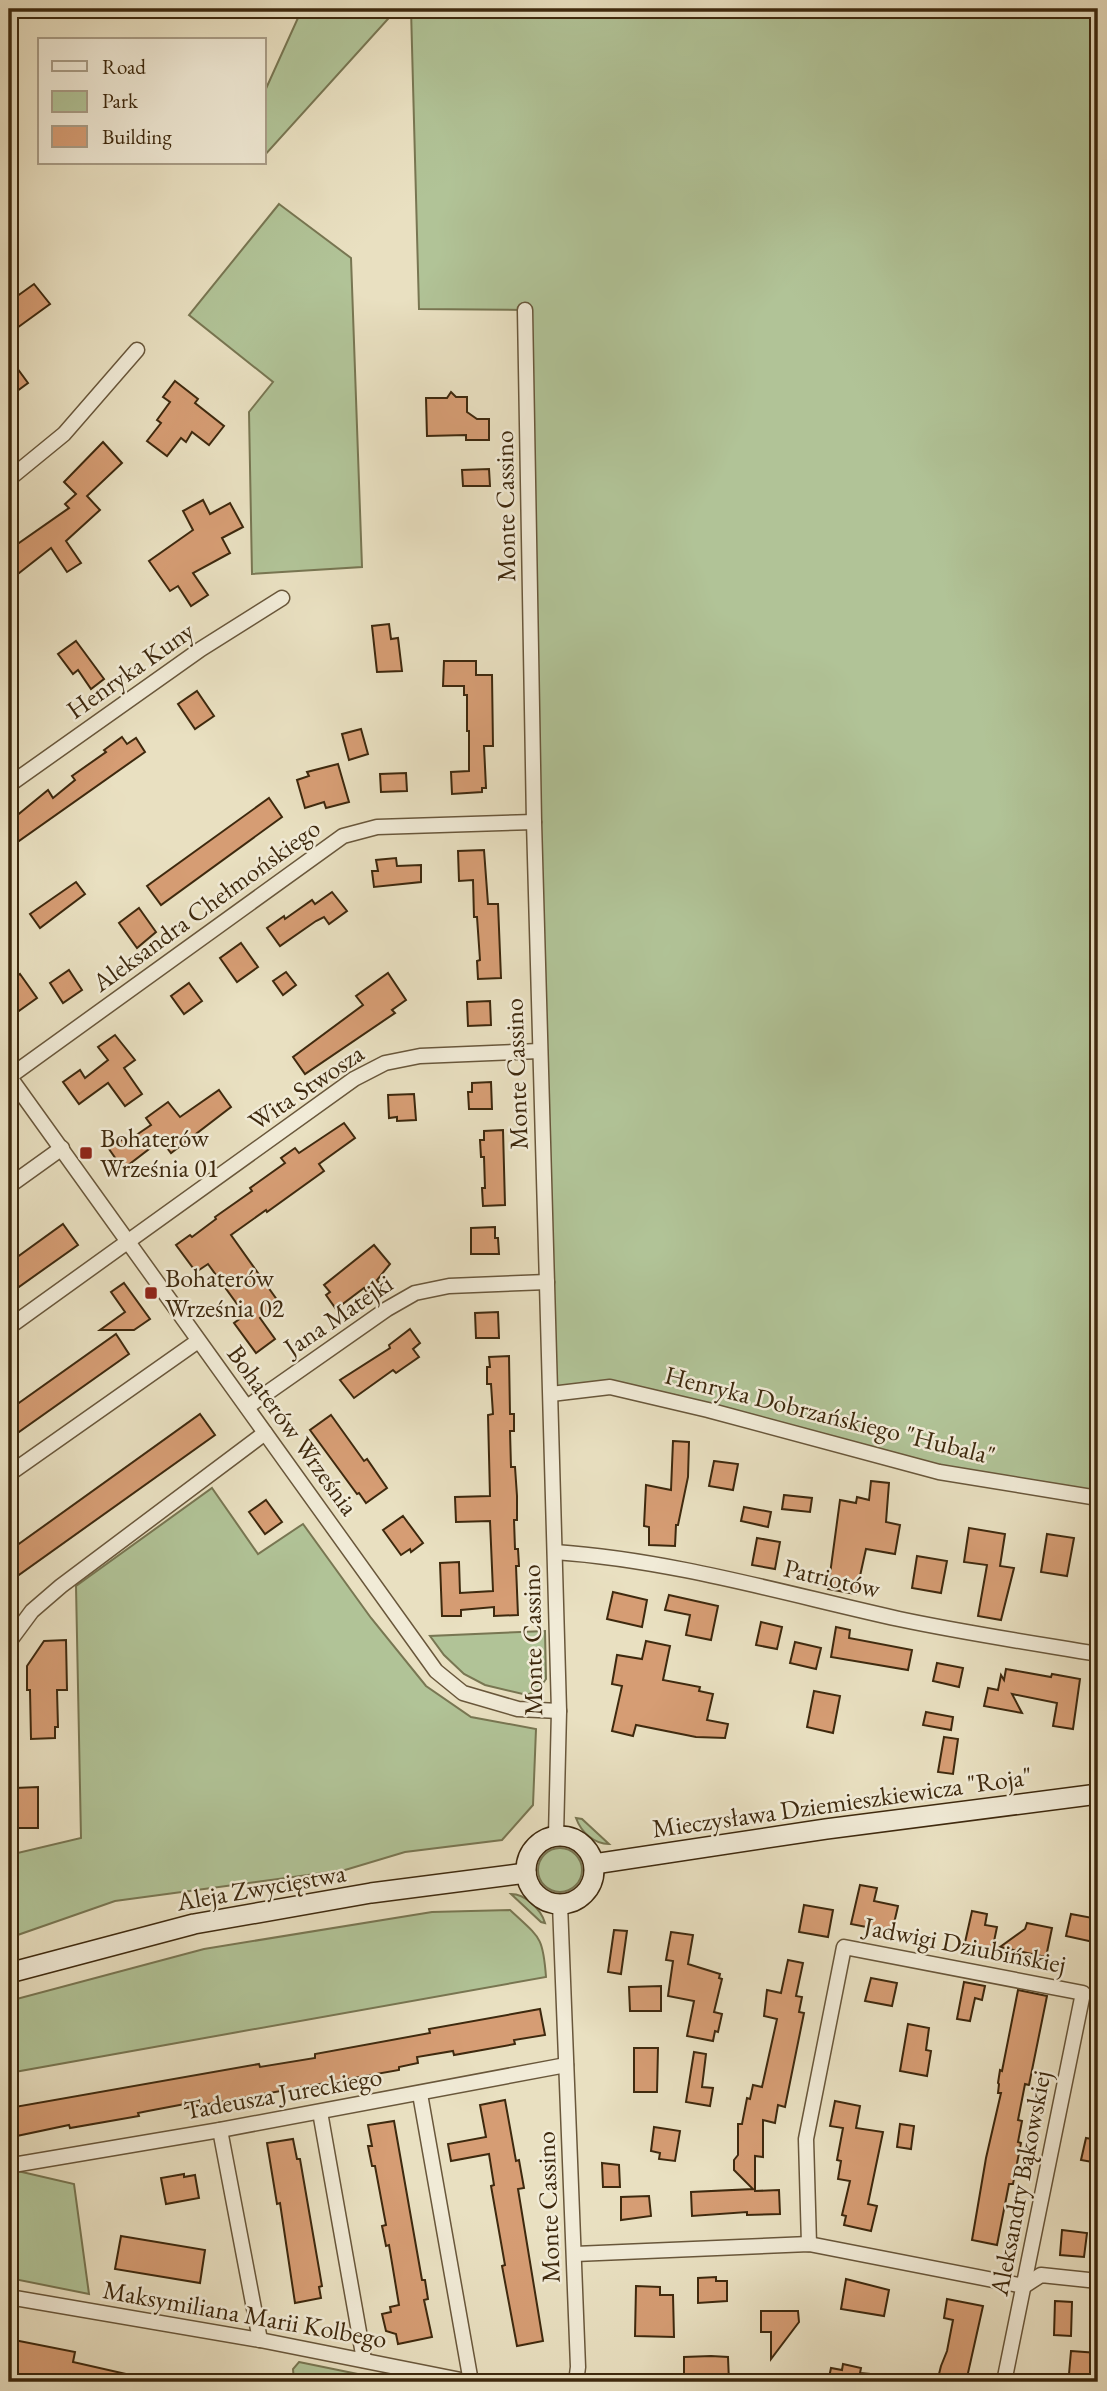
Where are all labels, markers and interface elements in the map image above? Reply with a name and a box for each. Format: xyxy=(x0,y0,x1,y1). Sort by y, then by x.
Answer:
legend xyxy=(38,38,266,164)
text: Road xyxy=(102,53,146,80)
text: Park xyxy=(102,87,139,114)
text: Building xyxy=(102,123,172,150)
street label: Monte Cassino xyxy=(487,430,523,582)
street label: Henryka Kuny xyxy=(60,613,201,726)
street label: Aleksandra Chełmońskiego xyxy=(84,811,327,1000)
street label: Monte Cassino xyxy=(496,998,536,1150)
street label: Wita Stwosza xyxy=(242,1036,371,1138)
place label: Bohaterów Września 01 xyxy=(100,1121,219,1185)
marker: Bohaterów Września 01 xyxy=(78,1145,94,1161)
place label: Bohaterów Września 02 xyxy=(165,1261,285,1325)
street label: Jana Matejki xyxy=(275,1266,399,1365)
marker: Bohaterów Września 02 xyxy=(143,1285,159,1301)
street label: Bohaterów Września xyxy=(220,1338,367,1523)
street label: Henryka Dobrzańskiego "Hubala" xyxy=(661,1357,999,1473)
street label: Patriotów xyxy=(780,1550,884,1606)
street label: Monte Cassino xyxy=(514,1564,550,1716)
street label: Mieczysława Dziemieszkiewicza "Roja" xyxy=(650,1758,1034,1846)
street label: Aleja Zwycięstwa xyxy=(173,1855,349,1919)
street label: Jadwigi Dziubińskiej xyxy=(859,1908,1069,1981)
street label: Tadeusza Jureckiego xyxy=(181,2059,385,2127)
street label: Aleksandry Bąkowskiej xyxy=(981,2068,1058,2299)
street label: Monte Cassino xyxy=(528,2131,568,2283)
street label: Maksymiliana Marii Kolbego xyxy=(100,2272,390,2356)

